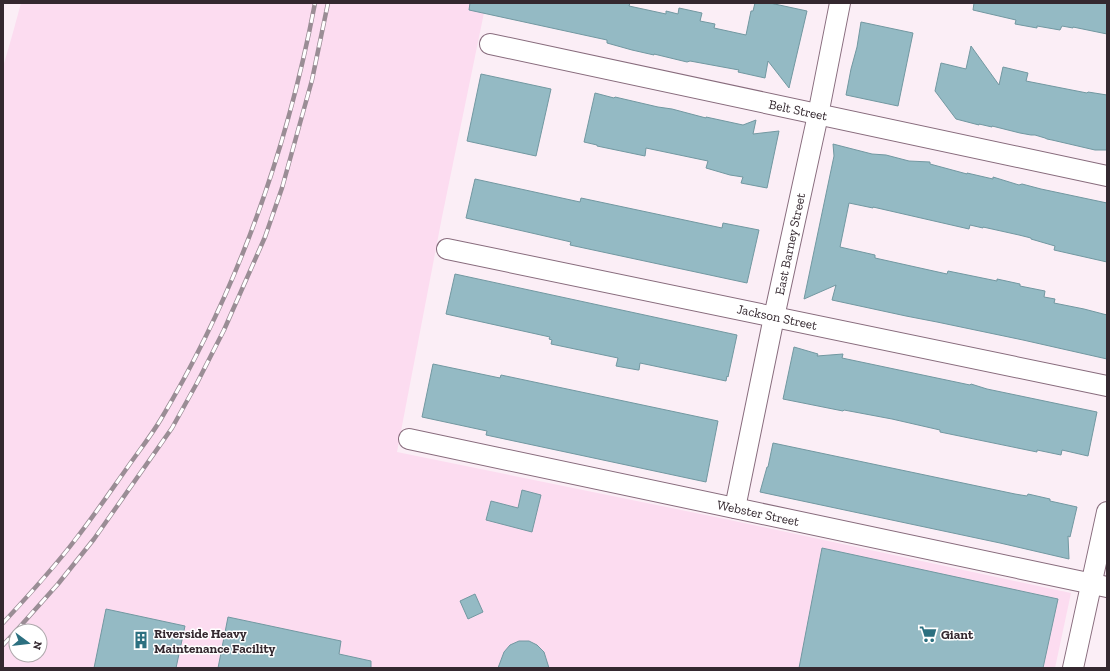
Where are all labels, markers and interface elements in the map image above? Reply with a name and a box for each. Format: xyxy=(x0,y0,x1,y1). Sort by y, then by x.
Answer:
street label: Belt Street xyxy=(767,96,829,124)
street label: East Barney Street xyxy=(772,191,808,296)
street label: Jackson Street xyxy=(736,301,819,333)
street label: Webster Street xyxy=(716,497,801,529)
north arrow xyxy=(8,623,48,663)
supermarket icon: Giant xyxy=(918,624,938,644)
place label: Riverside Heavy Maintenance Facility xyxy=(154,626,276,656)
place label: Giant xyxy=(941,627,974,642)
building icon: Riverside Heavy Maintenance Facility xyxy=(131,630,151,650)
text: N xyxy=(30,640,45,652)

